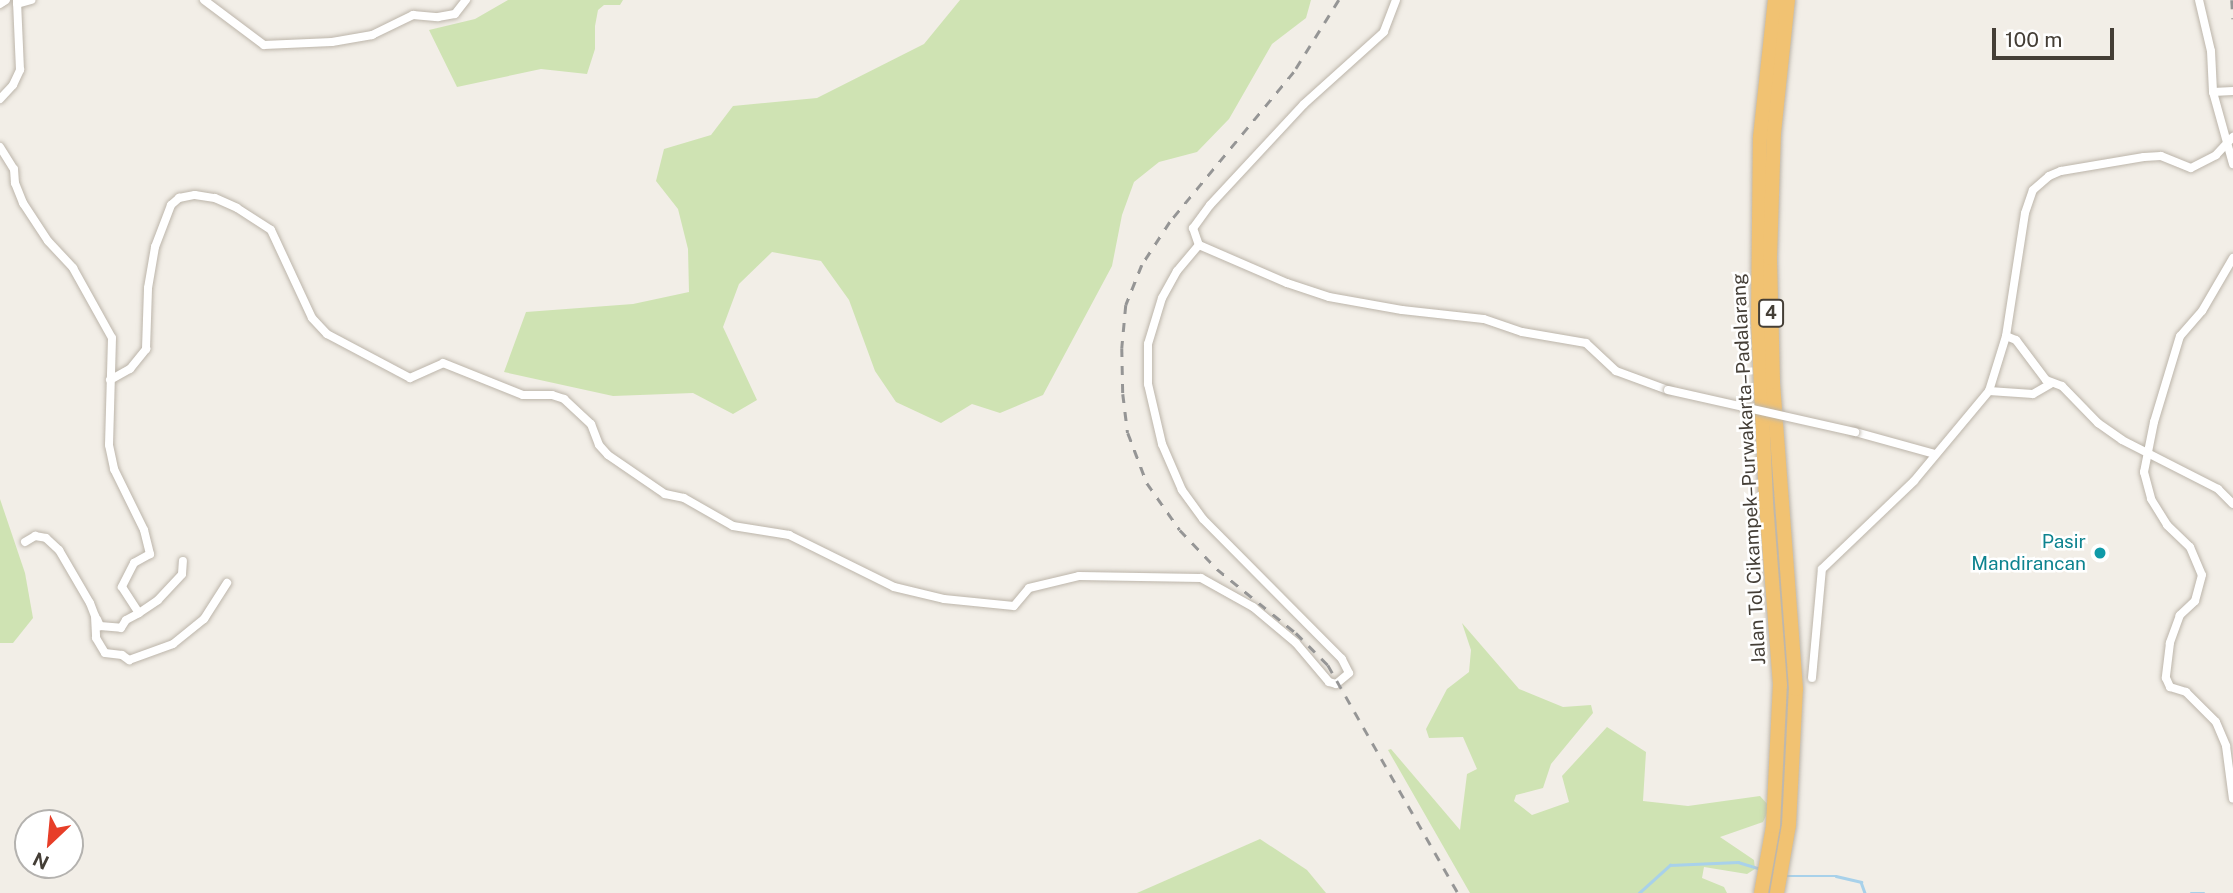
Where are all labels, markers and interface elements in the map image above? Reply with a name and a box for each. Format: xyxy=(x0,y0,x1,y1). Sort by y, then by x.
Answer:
scale bar xyxy=(1995,14,2118,58)
text: 100 m xyxy=(2005,27,2062,52)
street label: Jalan Tol Cikampek–Purwakarta–Padalarang xyxy=(1727,273,1771,665)
road number: 4 xyxy=(1757,298,1785,328)
place label: Pasir Mandirancan xyxy=(1971,531,2086,575)
marker: Pasir Mandirancan xyxy=(2092,545,2108,561)
north arrow xyxy=(14,809,84,879)
text: N xyxy=(29,848,52,874)

